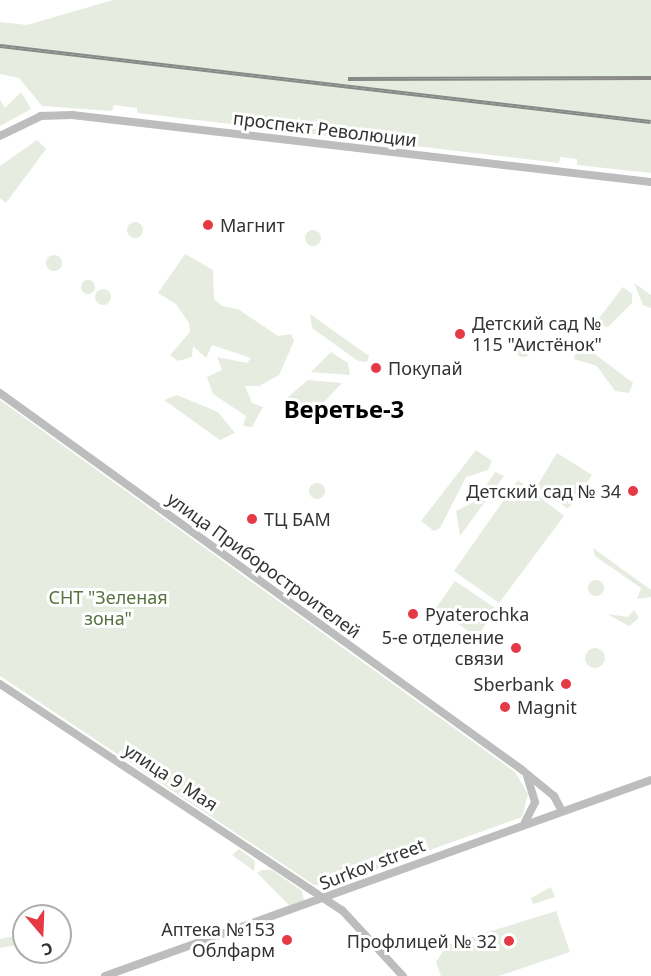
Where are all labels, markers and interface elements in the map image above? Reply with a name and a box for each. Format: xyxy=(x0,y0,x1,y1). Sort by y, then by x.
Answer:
street label: проспект Революции xyxy=(232,107,418,151)
place label: Магнит xyxy=(220,214,285,236)
marker: Магнит xyxy=(201,218,215,232)
place label: Детский сад № 115 "Аистёнок" xyxy=(472,313,602,356)
marker: Детский сад № 115 "Аистёнок" xyxy=(453,327,467,341)
place label: Покупай xyxy=(388,357,463,379)
marker: Покупай xyxy=(369,361,383,375)
district label: Веретье-3 xyxy=(284,395,404,423)
place label: Детский сад № 34 xyxy=(466,480,621,502)
marker: Детский сад № 34 xyxy=(626,484,640,498)
street label: улица Приборостроителей xyxy=(163,488,365,642)
place label: ТЦ БАМ xyxy=(264,508,331,530)
marker: ТЦ БАМ xyxy=(245,512,259,526)
park label: СНТ "Зеленая зона" xyxy=(48,587,168,630)
place label: Pyaterochka xyxy=(425,603,529,625)
marker: Pyaterochka xyxy=(406,607,420,621)
place label: 5-е отделение связи xyxy=(382,627,504,670)
marker: 5-е отделение связи xyxy=(509,641,523,655)
place label: Sberbank xyxy=(474,673,554,695)
marker: Sberbank xyxy=(559,677,573,691)
place label: Magnit xyxy=(517,696,577,718)
marker: Magnit xyxy=(498,700,512,714)
street label: улица 9 Мая xyxy=(120,739,222,815)
street label: Surkov street xyxy=(316,834,428,894)
north arrow xyxy=(12,904,72,964)
place label: Аптека №153 Облфарм xyxy=(161,919,275,962)
place label: Профлицей № 32 xyxy=(347,930,497,952)
marker: Аптека №153 Облфарм xyxy=(280,933,294,947)
marker: Профлицей № 32 xyxy=(502,934,516,948)
text: С xyxy=(39,937,56,961)

